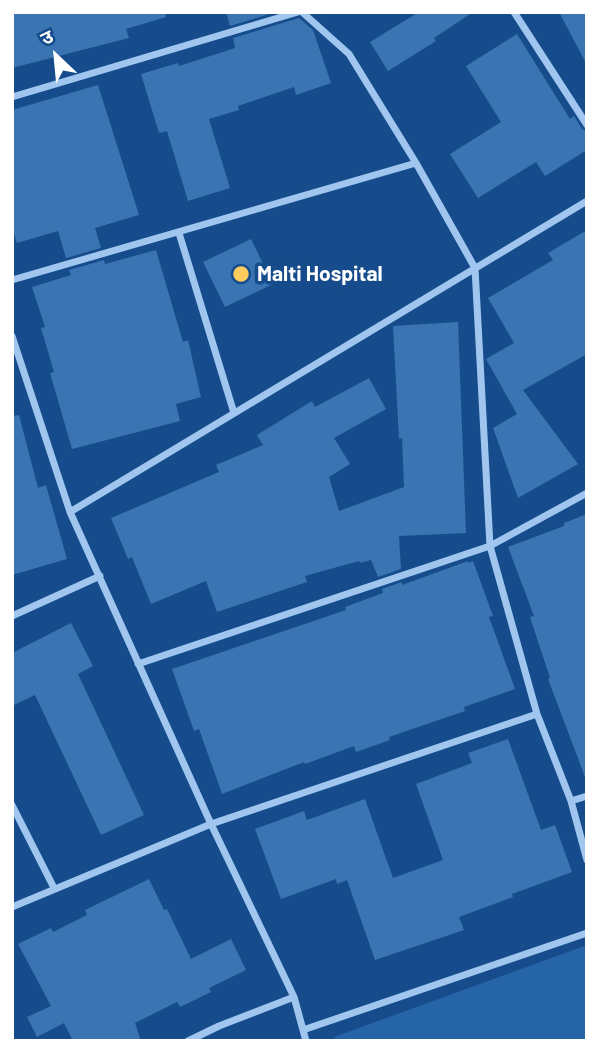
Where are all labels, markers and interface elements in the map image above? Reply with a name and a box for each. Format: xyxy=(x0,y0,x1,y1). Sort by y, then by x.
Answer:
north arrow xyxy=(21,21,91,91)
text: उ xyxy=(37,24,57,49)
place label: Malti Hospital xyxy=(257,261,383,287)
marker: Malti Hospital xyxy=(231,264,251,284)

